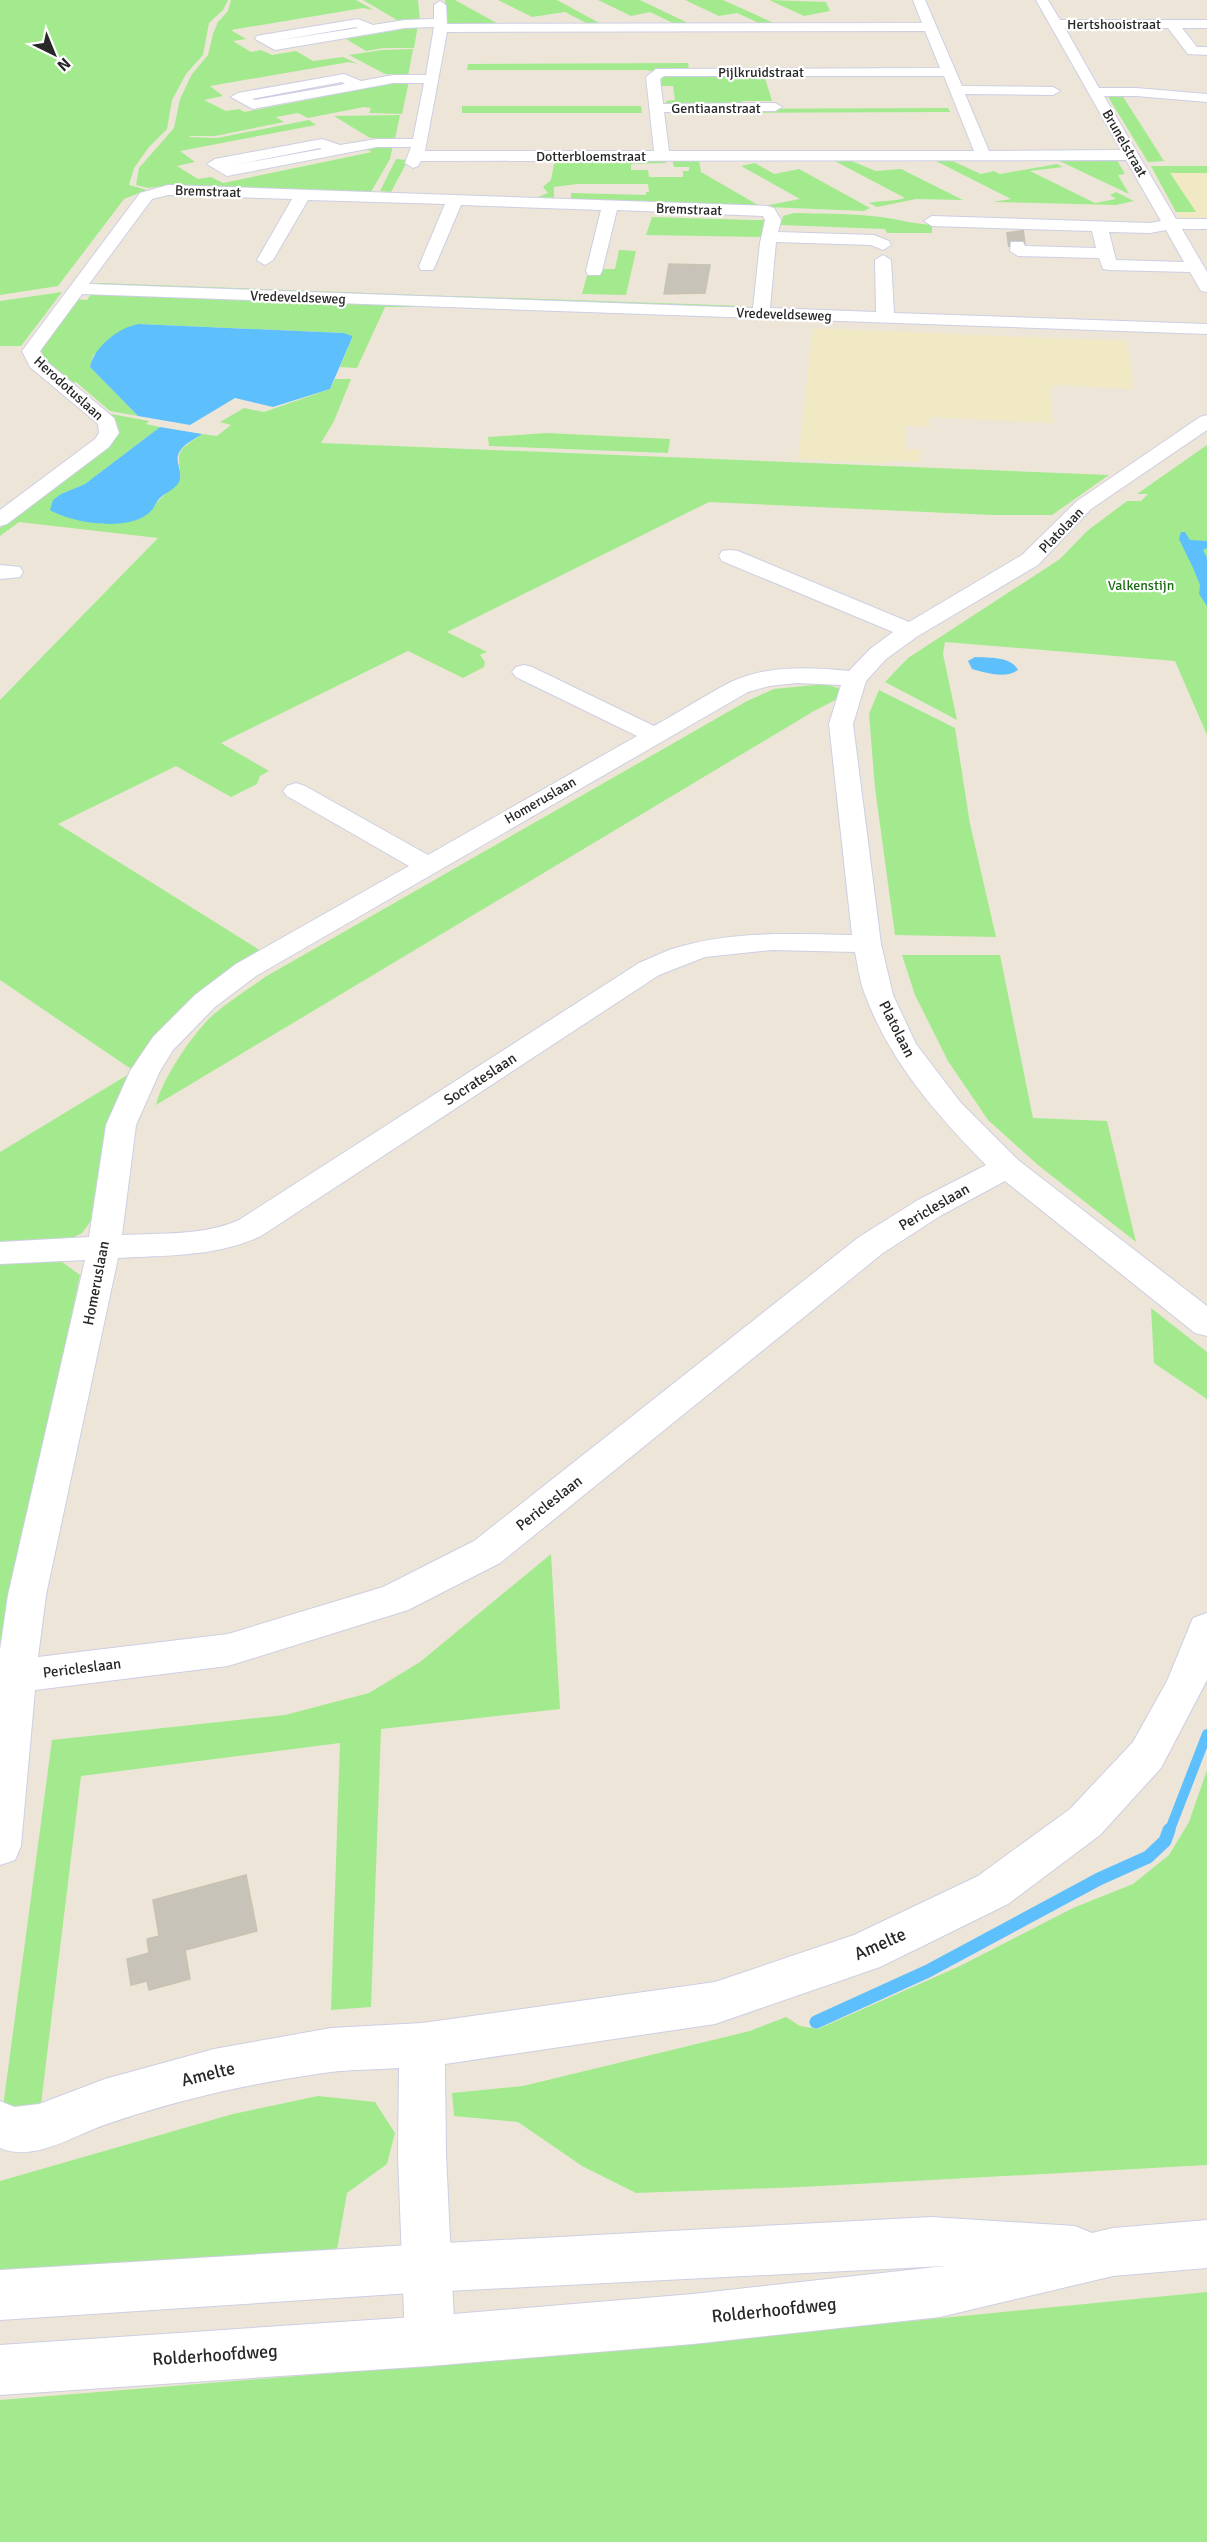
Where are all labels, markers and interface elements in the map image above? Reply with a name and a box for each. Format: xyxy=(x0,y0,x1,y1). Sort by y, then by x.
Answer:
street label: Hertshooistraat xyxy=(1067,16,1161,33)
north arrow xyxy=(24,24,84,84)
text: N xyxy=(53,53,74,75)
street label: Pijlkruidstraat xyxy=(718,64,804,81)
street label: Gentiaanstraat xyxy=(671,100,761,117)
street label: Brunelstraat xyxy=(1098,107,1151,180)
street label: Dotterbloemstraat xyxy=(536,148,646,165)
street label: Bremstraat xyxy=(175,182,242,201)
street label: Bremstraat xyxy=(656,200,723,219)
street label: Vredeveldseweg xyxy=(250,287,346,308)
street label: Vredeveldseweg xyxy=(736,304,832,325)
street label: Herodotuslaan xyxy=(30,353,107,424)
street label: Platolaan xyxy=(1035,504,1087,557)
park label: Valkenstijn xyxy=(1108,577,1174,594)
street label: Homeruslaan xyxy=(501,773,579,828)
street label: Platolaan xyxy=(875,998,919,1060)
street label: Socrateslaan xyxy=(440,1049,520,1109)
street label: Pericleslaan xyxy=(895,1180,973,1234)
street label: Homeruslaan xyxy=(79,1239,113,1327)
street label: Pericleslaan xyxy=(512,1472,586,1534)
street label: Pericleslaan xyxy=(42,1654,122,1682)
street label: Amelte xyxy=(851,1923,909,1965)
street label: Amelte xyxy=(179,2057,237,2091)
street label: Rolderhoofdweg xyxy=(710,2293,838,2327)
street label: Rolderhoofdweg xyxy=(152,2340,278,2370)

